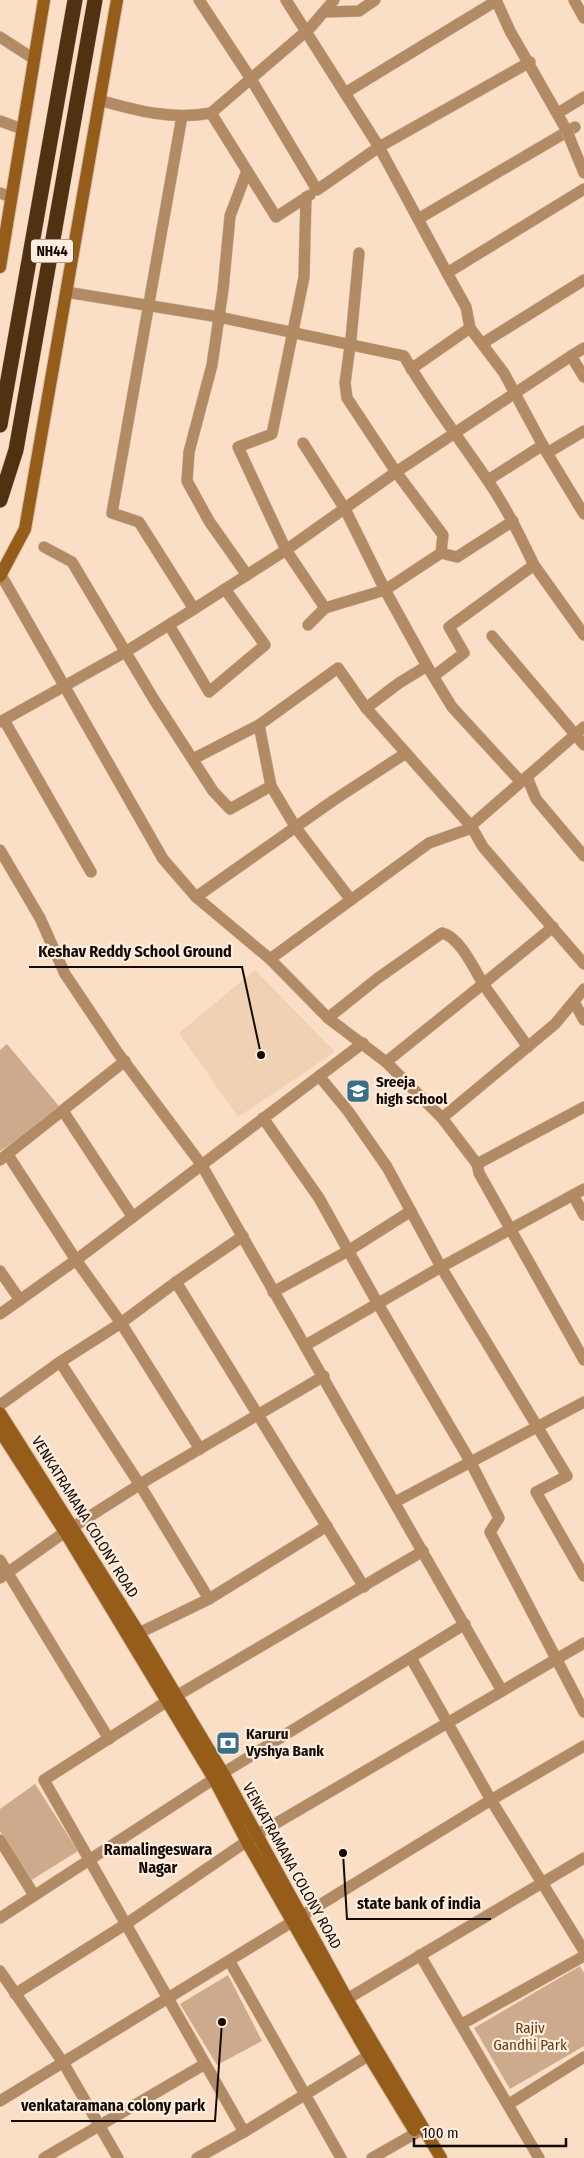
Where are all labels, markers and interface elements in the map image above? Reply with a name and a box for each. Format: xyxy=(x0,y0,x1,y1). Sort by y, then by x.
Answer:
road number: NH44 xyxy=(31,240,73,262)
callout: Keshav Reddy School Ground xyxy=(29,936,242,967)
text: Keshav Reddy School Ground xyxy=(38,942,232,961)
place label: Sreeja high school xyxy=(376,1073,448,1108)
school or university icon: Sreeja high school xyxy=(345,1078,371,1104)
street label: VENKATRAMANA COLONY ROAD xyxy=(28,1433,142,1601)
place label: Karuru Vyshya Bank xyxy=(245,1725,324,1760)
bank icon: Karuru Vyshya Bank xyxy=(215,1730,241,1756)
street label: VENKATRAMANA COLONY ROAD xyxy=(239,1780,345,1952)
district label: Ramalingeswara Nagar xyxy=(104,1840,212,1877)
callout: state bank of india xyxy=(347,1888,491,1919)
text: state bank of india xyxy=(357,1894,481,1913)
park label: Rajiv Gandhi Park xyxy=(493,2019,567,2054)
callout: venkataramana colony park xyxy=(11,2090,215,2121)
text: venkataramana colony park xyxy=(20,2096,206,2115)
scale bar xyxy=(414,2116,566,2148)
text: 100 m xyxy=(422,2124,459,2142)

